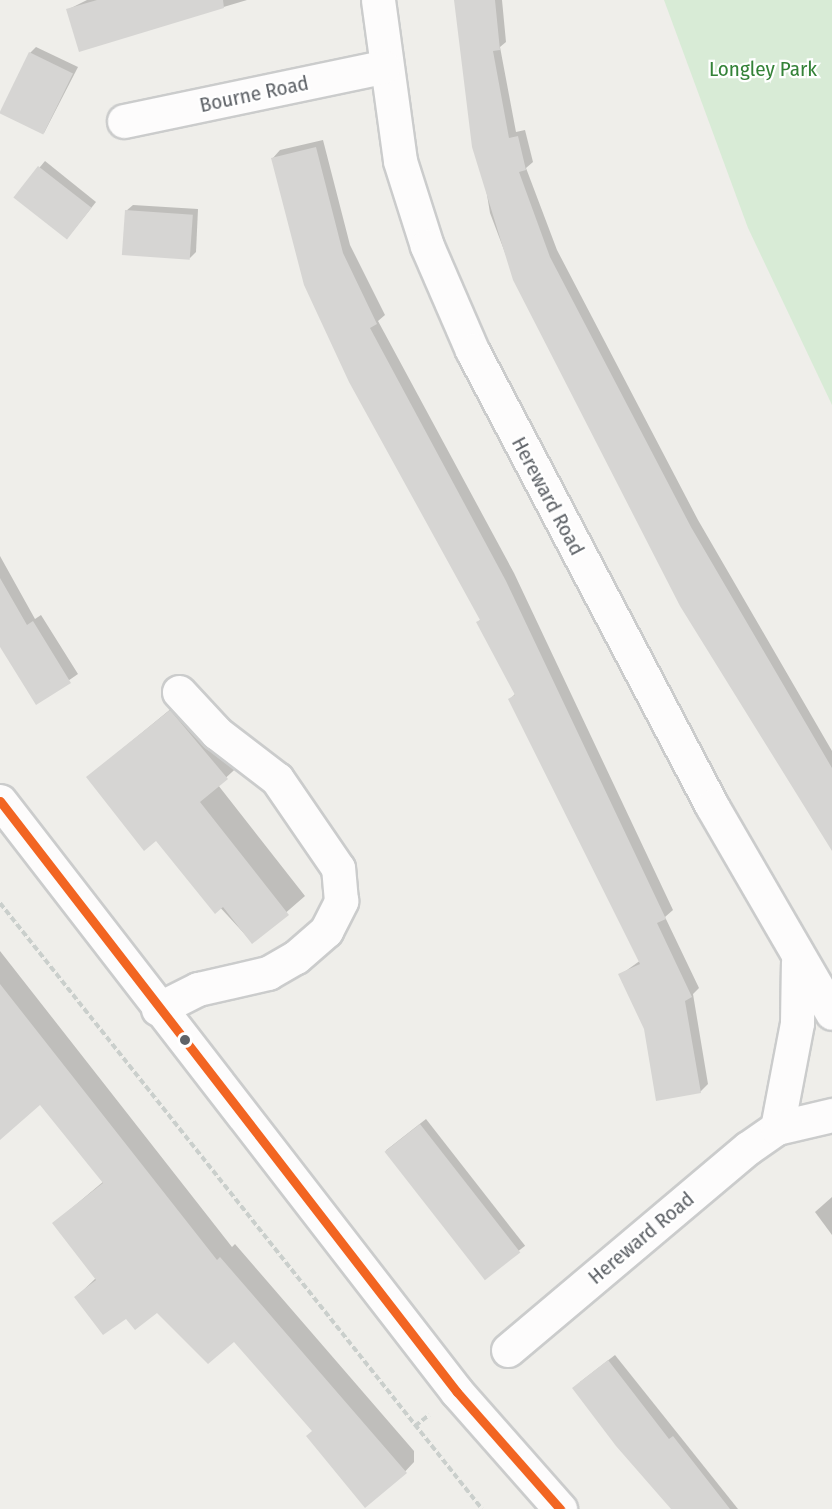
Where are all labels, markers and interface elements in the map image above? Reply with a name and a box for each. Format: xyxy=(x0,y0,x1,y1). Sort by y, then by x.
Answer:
park label: Longley Park xyxy=(709,56,817,82)
street label: Bourne Road xyxy=(197,70,311,118)
street label: Hereward Road xyxy=(506,432,590,560)
unlabelled marker xyxy=(179,1034,191,1046)
street label: Hereward Road xyxy=(583,1186,699,1290)

